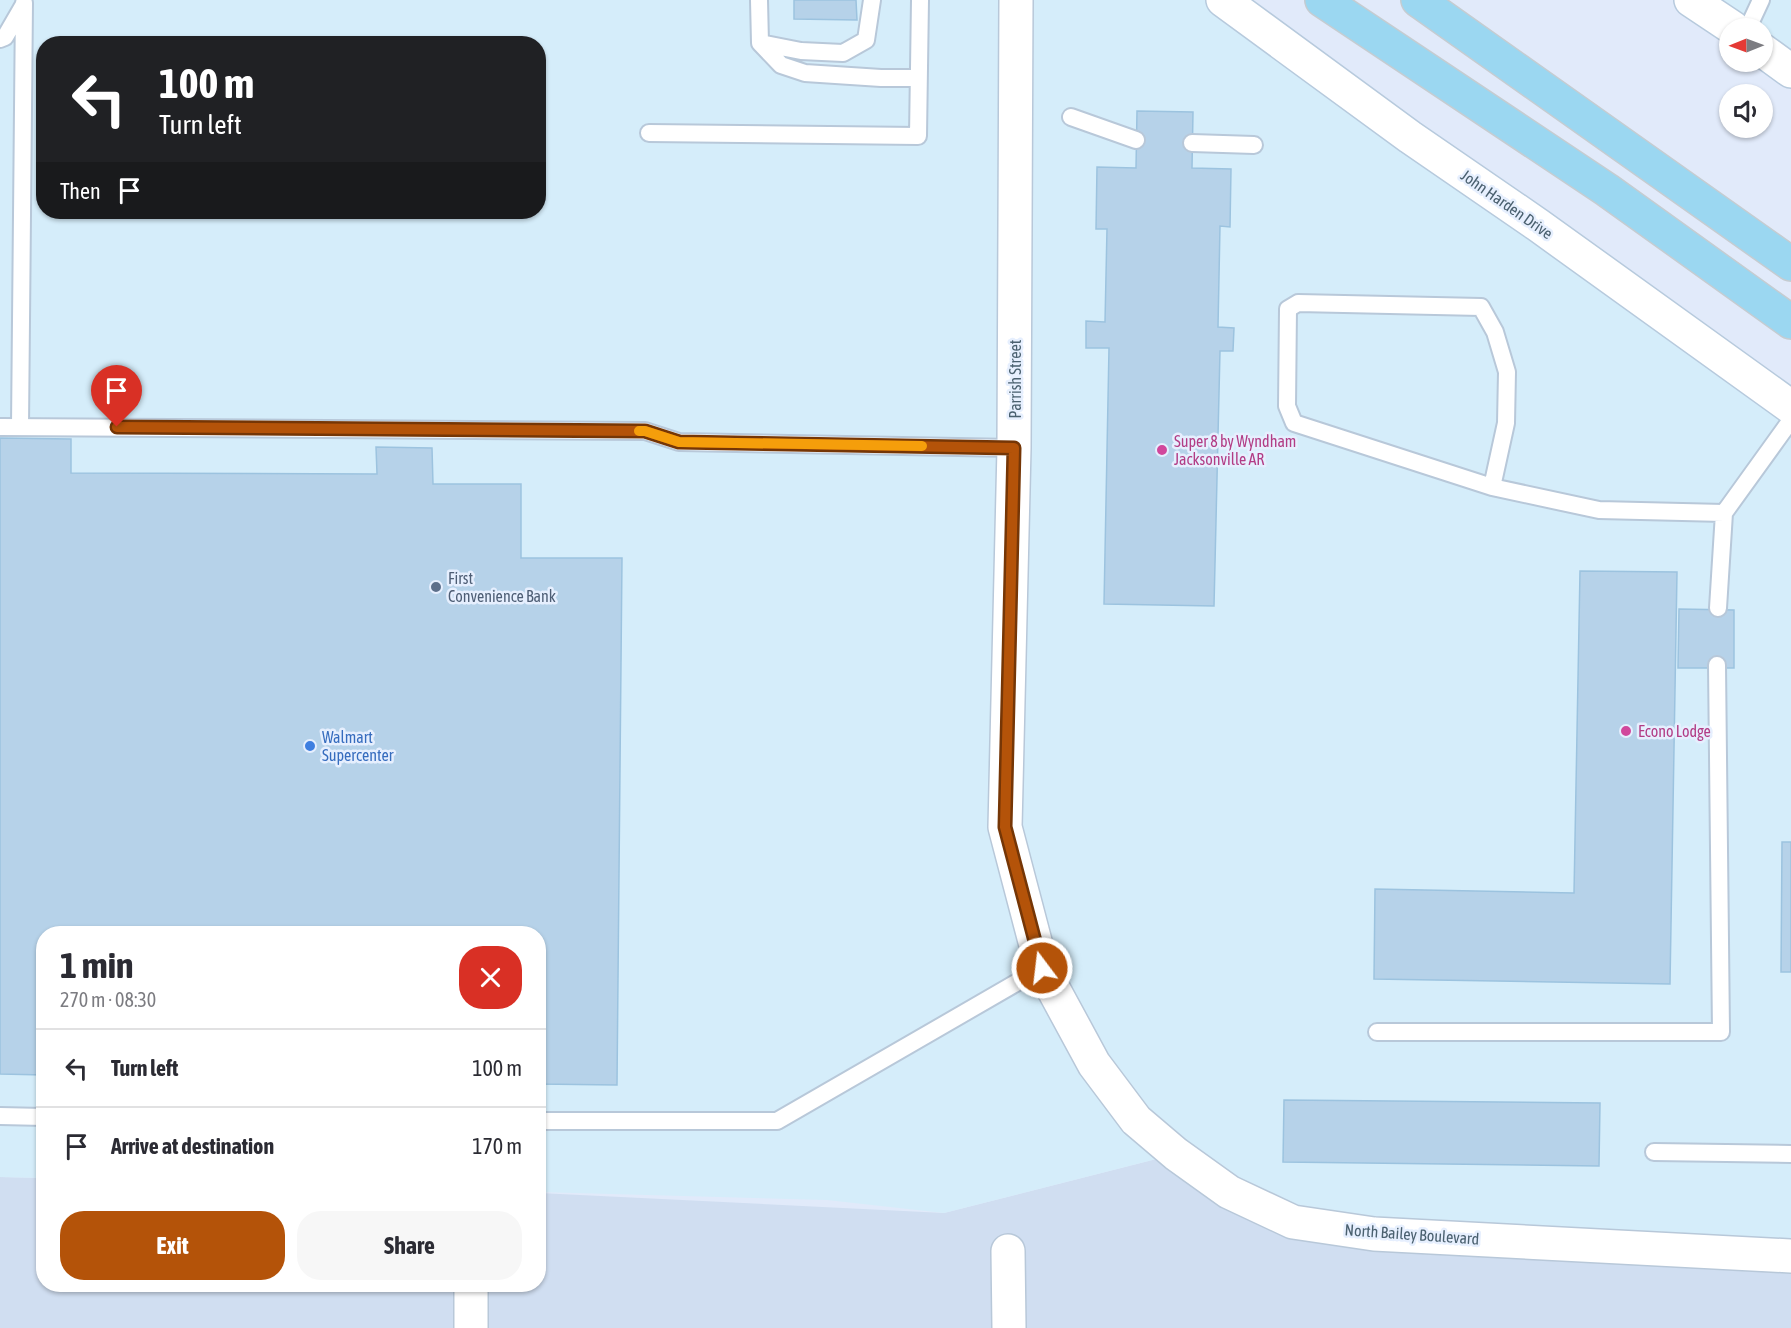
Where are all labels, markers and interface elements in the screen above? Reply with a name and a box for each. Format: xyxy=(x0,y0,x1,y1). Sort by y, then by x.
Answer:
north arrow xyxy=(1719,18,1773,72)
map controls xyxy=(1719,18,1773,138)
text: 100 m xyxy=(159,59,254,107)
icon: left xyxy=(60,60,138,138)
button: sound xyxy=(1719,84,1773,138)
text: Turn left xyxy=(159,109,242,140)
street label: John Harden Drive xyxy=(1458,166,1556,242)
icon: arrive xyxy=(113,174,146,207)
text: Then xyxy=(60,178,101,204)
street label: Parrish Street xyxy=(1006,339,1024,418)
pin xyxy=(91,365,142,427)
icon: arrive xyxy=(100,374,133,407)
place label: Super 8 by Wyndham Jacksonville AR xyxy=(1174,432,1296,468)
marker: Super 8 by Wyndham Jacksonville AR xyxy=(1155,443,1169,457)
place label: First Convenience Bank xyxy=(448,569,556,605)
marker: First Convenience Bank xyxy=(429,580,443,594)
place label: Econo Lodge xyxy=(1638,722,1711,741)
marker: Econo Lodge xyxy=(1619,724,1633,738)
place label: Walmart Supercenter xyxy=(322,728,394,765)
marker: Walmart Supercenter xyxy=(303,739,317,753)
position arrow xyxy=(1010,936,1074,1000)
text: 1 min xyxy=(60,944,134,986)
button: close xyxy=(459,946,522,1009)
text: 270 m · 08:30 xyxy=(60,988,156,1011)
icon: left xyxy=(60,1052,93,1085)
text: Turn left xyxy=(111,1055,178,1081)
text: 100 m xyxy=(472,1055,522,1081)
icon: arrive xyxy=(60,1130,93,1163)
text: Arrive at destination xyxy=(111,1133,274,1159)
text: 170 m xyxy=(472,1133,522,1159)
button: Exit xyxy=(60,1211,285,1280)
button: Share xyxy=(297,1211,522,1280)
street label: North Bailey Boulevard xyxy=(1344,1220,1480,1249)

